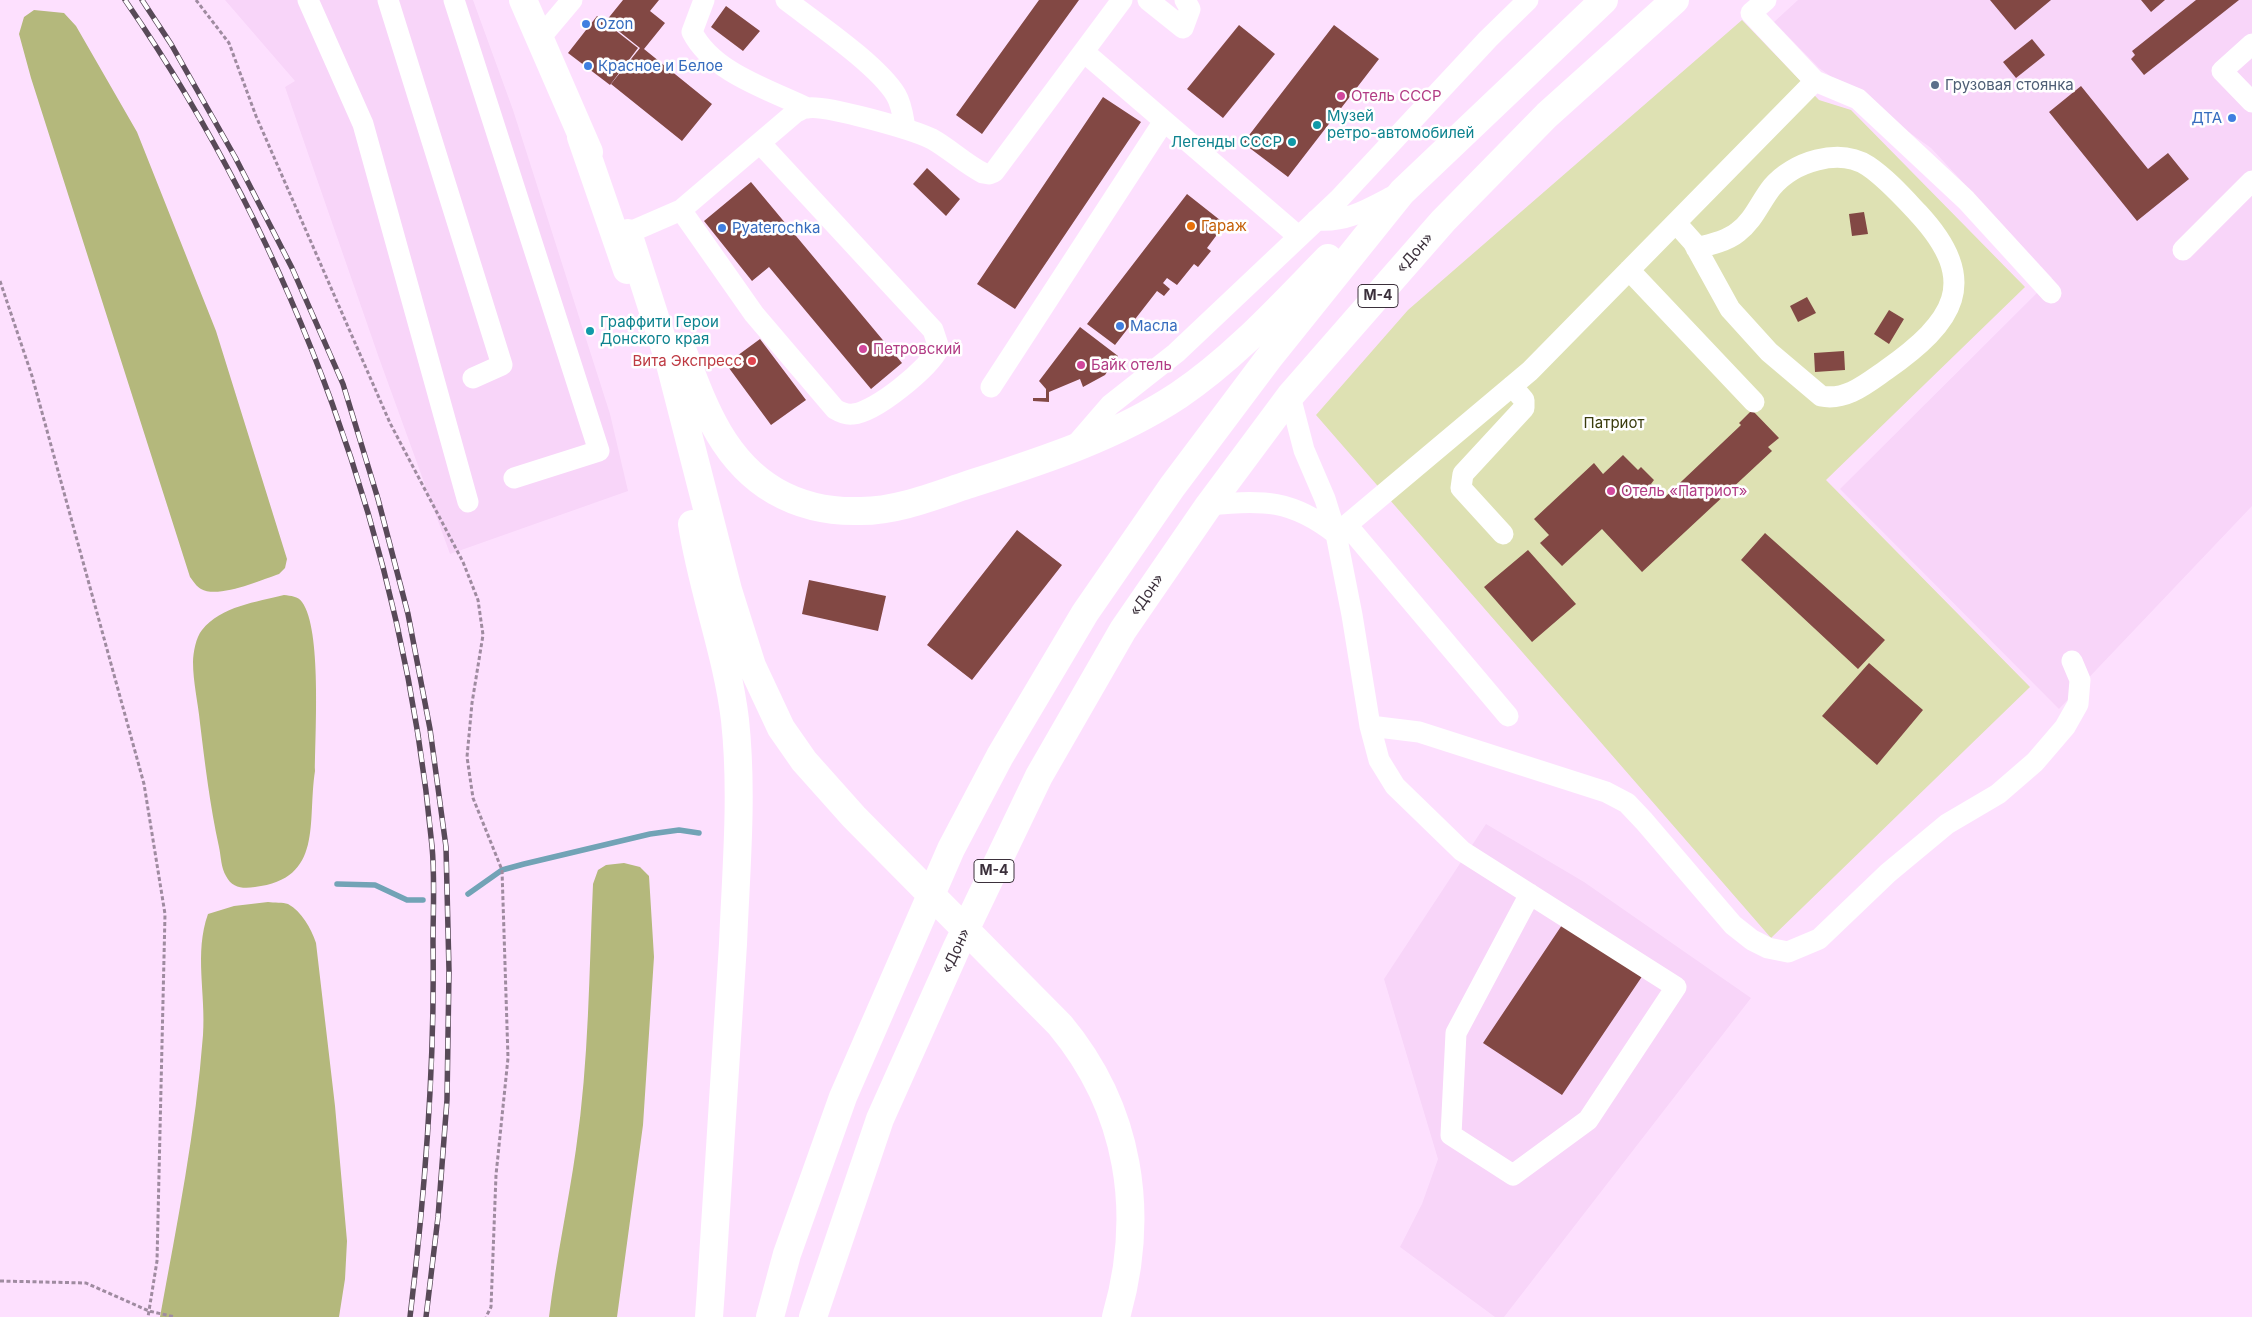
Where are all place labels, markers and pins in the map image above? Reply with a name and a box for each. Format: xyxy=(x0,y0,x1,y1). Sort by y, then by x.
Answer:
place label: Ozon xyxy=(596,15,633,33)
marker: Ozon xyxy=(580,18,592,30)
place label: Красное и Белое xyxy=(598,57,723,75)
marker: Красное и Белое xyxy=(582,60,594,72)
place label: Грузовая стоянка xyxy=(1945,76,2074,94)
marker: Грузовая стоянка xyxy=(1929,79,1941,91)
place label: Отель СССР xyxy=(1351,87,1442,105)
marker: Отель СССР xyxy=(1335,90,1347,102)
place label: Музей ретро-автомобилей xyxy=(1327,107,1474,142)
place label: ДТА xyxy=(2191,109,2222,127)
marker: ДТА xyxy=(2226,112,2238,124)
marker: Музей ретро-автомобилей xyxy=(1311,119,1323,131)
place label: Легенды СССР xyxy=(1171,133,1282,151)
marker: Легенды СССР xyxy=(1286,136,1298,148)
place label: Гараж xyxy=(1201,217,1247,235)
place label: Pyaterochka xyxy=(732,219,820,237)
marker: Гараж xyxy=(1185,220,1197,232)
marker: Pyaterochka xyxy=(716,222,728,234)
place label: Граффити Герои Донского края xyxy=(600,313,719,348)
place label: Масла xyxy=(1130,317,1178,335)
marker: Масла xyxy=(1114,320,1126,332)
marker: Граффити Герои Донского края xyxy=(584,325,596,337)
place label: Петровский xyxy=(873,340,961,358)
marker: Петровский xyxy=(857,343,869,355)
place label: Вита Экспресс xyxy=(632,352,742,370)
marker: Вита Экспресс xyxy=(746,355,758,367)
place label: Байк отель xyxy=(1091,356,1172,374)
marker: Байк отель xyxy=(1075,359,1087,371)
place label: Отель «Патриот» xyxy=(1621,482,1747,500)
marker: Отель «Патриот» xyxy=(1605,485,1617,497)

